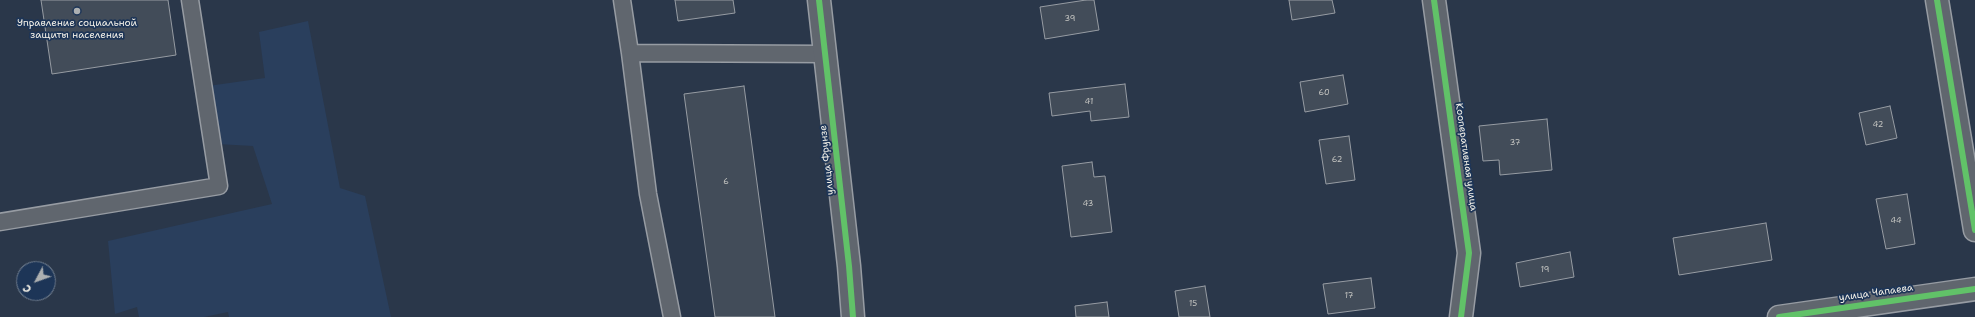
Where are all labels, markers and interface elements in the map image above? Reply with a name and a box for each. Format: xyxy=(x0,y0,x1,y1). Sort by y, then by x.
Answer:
marker: Управление социальной защиты населения xyxy=(72,6,82,16)
house number: 39 xyxy=(1065,14,1075,24)
place label: Управление социальной защиты населения xyxy=(17,17,137,40)
house number: 60 xyxy=(1319,88,1329,98)
house number: 41 xyxy=(1085,97,1093,107)
street label: Кооперативная улица xyxy=(1452,102,1480,212)
house number: 42 xyxy=(1873,120,1883,130)
street label: улица Фрунзе xyxy=(817,124,837,196)
house number: 37 xyxy=(1510,138,1520,148)
house number: 62 xyxy=(1332,155,1342,165)
house number: 6 xyxy=(723,177,729,187)
house number: 43 xyxy=(1083,199,1093,209)
house number: 44 xyxy=(1891,216,1901,226)
north arrow xyxy=(16,261,56,301)
house number: 19 xyxy=(1541,265,1549,275)
text: С xyxy=(19,281,35,296)
street label: улица Чапаева xyxy=(1838,282,1914,304)
house number: 17 xyxy=(1345,291,1353,301)
house number: 15 xyxy=(1189,299,1197,309)

